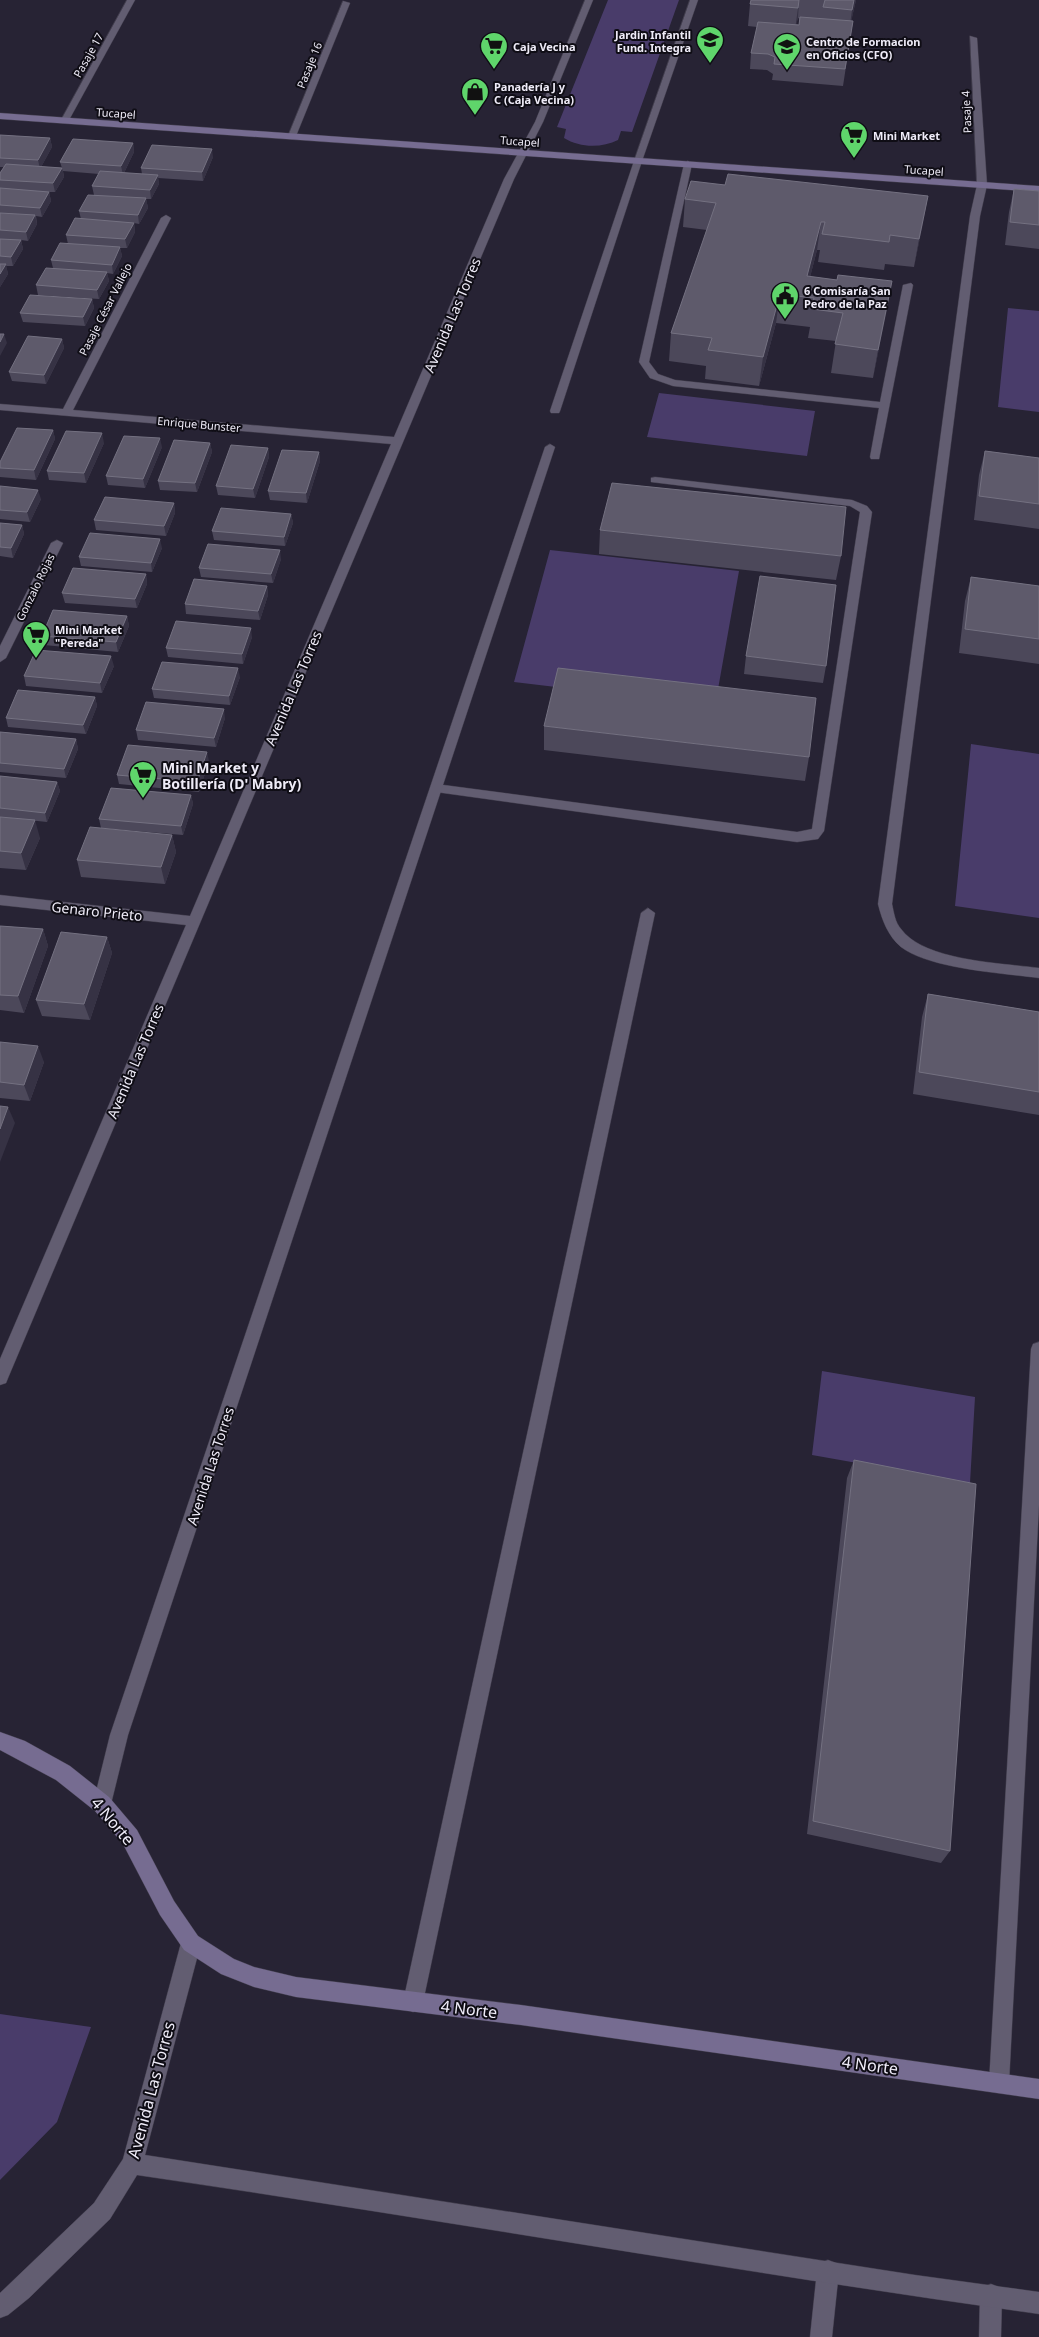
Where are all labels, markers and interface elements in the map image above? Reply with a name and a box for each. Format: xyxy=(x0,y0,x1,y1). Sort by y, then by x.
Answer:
school or university icon: Jardin Infantil Fund. Integra xyxy=(695,25,725,64)
place label: Jardin Infantil Fund. Integra xyxy=(614,27,691,55)
street label: Pasaje 17 xyxy=(70,30,106,80)
supermarket icon: Caja Vecina xyxy=(479,31,509,70)
school or university icon: Centro de Formacion en Oficios (CFO) xyxy=(772,32,802,71)
place label: Centro de Formacion en Oficios (CFO) xyxy=(806,34,921,62)
place label: Caja Vecina xyxy=(513,39,576,54)
street label: Pasaje 16 xyxy=(293,40,325,90)
shop icon: Panadería J y C (Caja Vecina) xyxy=(460,77,490,116)
place label: Panadería J y C (Caja Vecina) xyxy=(494,79,574,107)
street label: Pasaje 4 xyxy=(957,90,975,134)
street label: Tucapel xyxy=(96,104,136,122)
supermarket icon: Mini Market xyxy=(839,120,869,159)
place label: Mini Market xyxy=(873,128,940,143)
street label: Tucapel xyxy=(500,132,540,150)
street label: Tucapel xyxy=(904,161,944,179)
street label: Avenida Las Torres xyxy=(419,254,485,375)
street label: Pasaje César Vallejo xyxy=(75,260,135,358)
public building icon: 6 Comisaría San Pedro de la Paz xyxy=(770,281,800,320)
place label: 6 Comisaría San Pedro de la Paz xyxy=(804,283,891,311)
street label: Enrique Bunster xyxy=(157,413,242,435)
street label: Gonzalo Rojas xyxy=(12,551,58,623)
supermarket icon: Mini Market "Pereda" xyxy=(21,620,51,659)
place label: Mini Market "Pereda" xyxy=(55,622,122,650)
street label: Avenida Las Torres xyxy=(260,627,326,748)
place label: Mini Market y Botillería (D' Mabry) xyxy=(162,758,302,793)
supermarket icon: Mini Market y Botillería (D' Mabry) xyxy=(128,760,158,799)
street label: Genaro Prieto xyxy=(51,897,143,925)
street label: Avenida Las Torres xyxy=(102,1000,168,1121)
street label: Avenida Las Torres xyxy=(182,1404,238,1527)
street label: 4 Norte xyxy=(86,1792,140,1850)
street label: 4 Norte xyxy=(440,1995,498,2023)
street label: Avenida Las Torres xyxy=(122,2019,180,2161)
street label: 4 Norte xyxy=(840,2050,900,2080)

